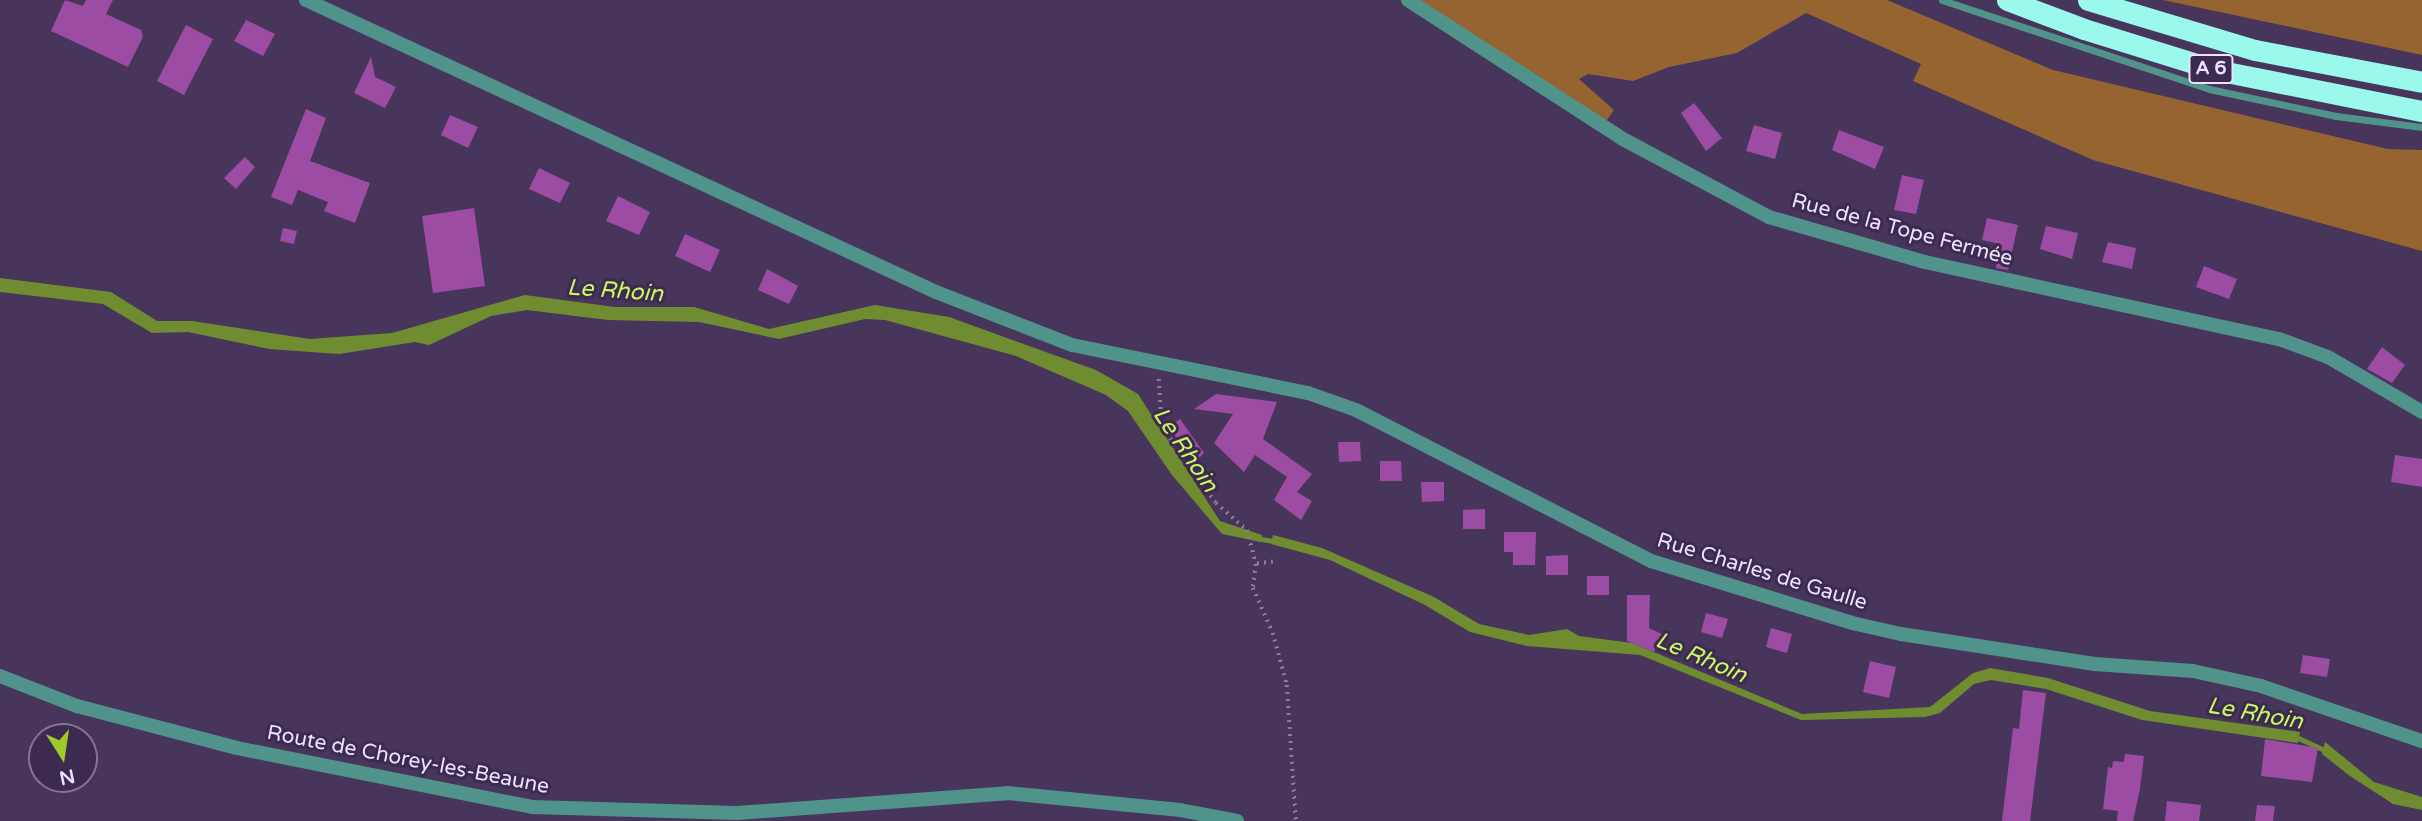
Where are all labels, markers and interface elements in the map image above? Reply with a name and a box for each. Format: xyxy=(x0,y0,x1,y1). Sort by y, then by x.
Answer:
road number: A 6 xyxy=(2188,54,2234,85)
street label: Rue de la Tope Fermée xyxy=(1789,188,2015,272)
water label: Le Rhoin xyxy=(566,274,664,308)
water label: Le Rhoin xyxy=(1147,402,1223,498)
street label: Rue Charles de Gaulle xyxy=(1654,528,1870,616)
water label: Le Rhoin xyxy=(1651,626,1751,690)
water label: Le Rhoin xyxy=(2205,692,2305,736)
street label: Route de Chorey-les-Beaune xyxy=(265,720,551,800)
north arrow xyxy=(28,723,98,793)
text: N xyxy=(57,764,77,789)

